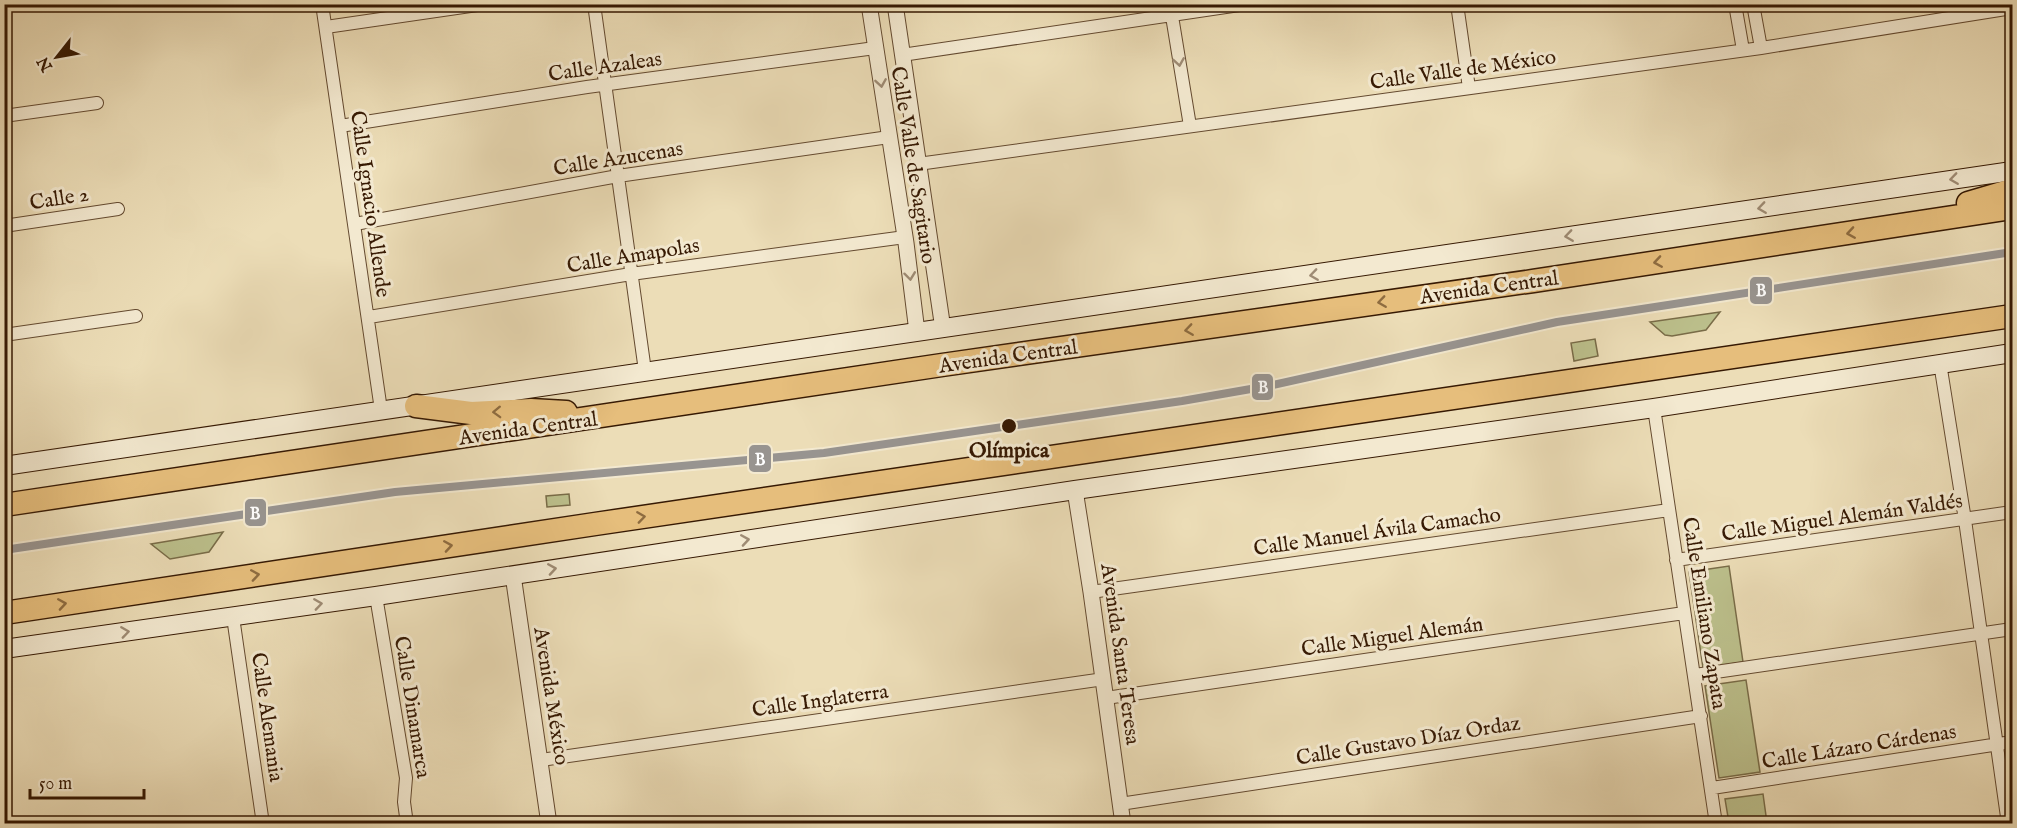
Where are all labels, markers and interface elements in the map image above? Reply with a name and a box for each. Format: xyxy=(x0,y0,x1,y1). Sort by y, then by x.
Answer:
north arrow xyxy=(27,27,87,87)
street label: Calle Valle de México xyxy=(1368,44,1558,97)
street label: Calle Azaleas xyxy=(547,46,664,89)
text: N xyxy=(34,52,59,76)
one-way arrow xyxy=(1173,58,1185,67)
street label: Calle Valle de Sagitario xyxy=(884,64,941,266)
one-way arrow xyxy=(874,78,886,88)
street label: Calle Ignacio Allende xyxy=(343,109,396,300)
street label: Calle Azucenas xyxy=(552,136,685,183)
one-way arrow xyxy=(1950,172,1959,184)
street label: Calle 2 xyxy=(28,181,91,217)
one-way arrow xyxy=(1757,201,1766,213)
one-way arrow xyxy=(1846,226,1855,238)
one-way arrow xyxy=(1564,230,1573,242)
street label: Calle Amapolas xyxy=(565,233,702,280)
one-way arrow xyxy=(1653,255,1663,267)
street label: Avenida Central xyxy=(1417,265,1560,312)
one-way arrow xyxy=(1309,268,1318,280)
one-way arrow xyxy=(904,271,916,280)
line badge: B xyxy=(1749,276,1773,305)
text: B xyxy=(1756,282,1767,302)
one-way arrow xyxy=(1377,296,1387,308)
one-way arrow xyxy=(1184,323,1194,336)
street label: Avenida Central xyxy=(936,334,1079,381)
line badge: B xyxy=(1251,373,1274,401)
text: B xyxy=(1258,379,1269,399)
one-way arrow xyxy=(492,405,501,418)
street label: Avenida Central xyxy=(456,406,599,453)
marker: Olímpica xyxy=(1000,417,1018,435)
place label: Olímpica xyxy=(969,438,1050,465)
line badge: B xyxy=(748,444,772,473)
text: B xyxy=(755,451,766,471)
street label: Calle Miguel Alemán Valdés xyxy=(1720,488,1965,549)
line badge: B xyxy=(244,498,267,527)
street label: Calle Manuel Ávila Camacho xyxy=(1252,501,1503,563)
text: B xyxy=(250,505,261,525)
one-way arrow xyxy=(636,512,645,524)
street label: Calle Emiliano Zapata xyxy=(1675,515,1732,712)
one-way arrow xyxy=(740,534,750,546)
one-way arrow xyxy=(443,540,453,552)
street label: Avenida Santa Teresa xyxy=(1093,561,1146,748)
one-way arrow xyxy=(548,563,557,575)
one-way arrow xyxy=(251,569,260,581)
one-way arrow xyxy=(57,598,67,611)
one-way arrow xyxy=(313,599,322,611)
street label: Calle Miguel Alemán xyxy=(1300,611,1485,664)
street label: Avenida México xyxy=(526,624,575,767)
one-way arrow xyxy=(120,626,129,638)
street label: Calle Dinamarca xyxy=(387,634,436,781)
street label: Calle Alemania xyxy=(244,651,289,785)
street label: Calle Inglaterra xyxy=(750,678,891,724)
street label: Calle Gustavo Díaz Ordaz xyxy=(1294,710,1523,773)
street label: Calle Lázaro Cárdenas xyxy=(1760,719,1958,776)
scale bar xyxy=(30,762,144,800)
text: 50 m xyxy=(39,773,72,796)

